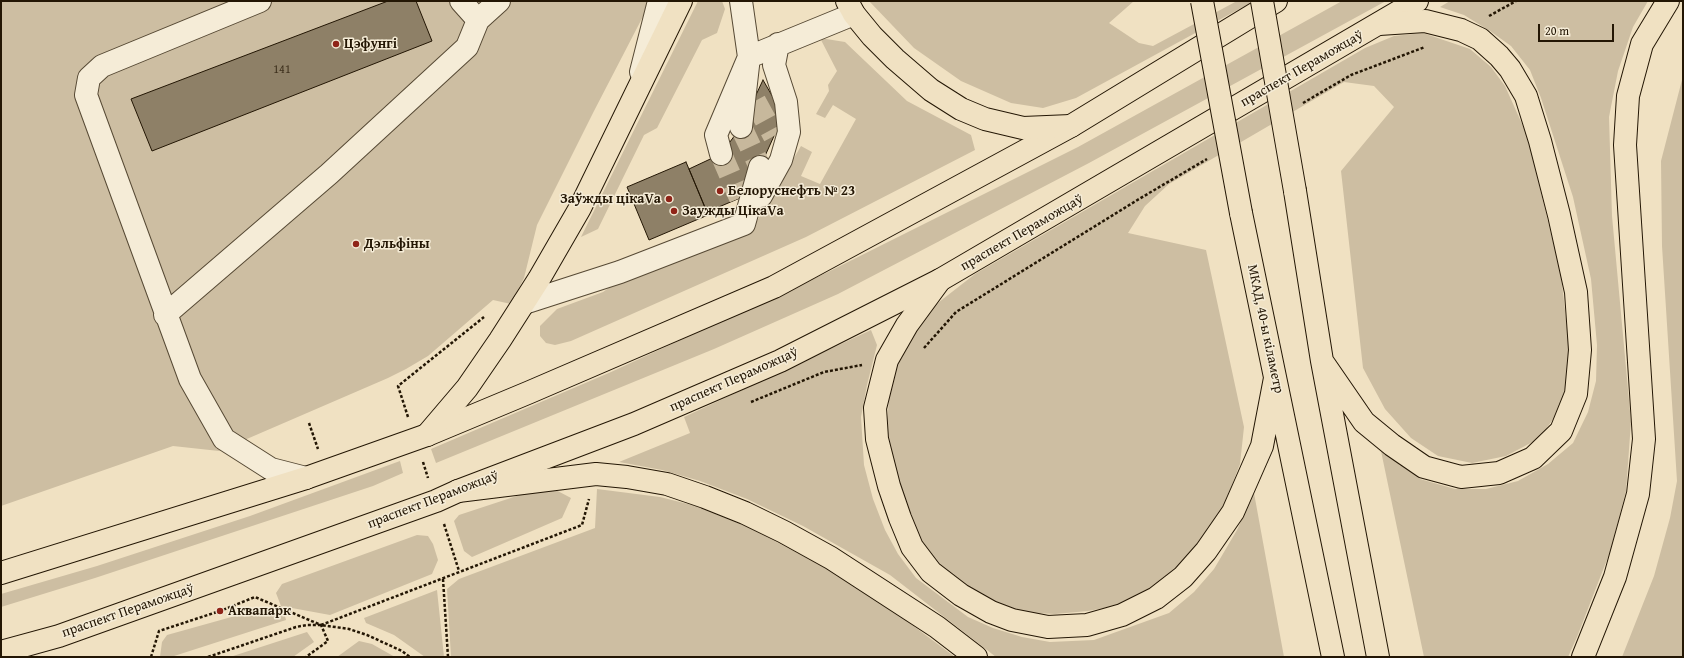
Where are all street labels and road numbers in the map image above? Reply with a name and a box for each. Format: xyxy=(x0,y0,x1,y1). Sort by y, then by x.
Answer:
street label: праспект Пераможцаў xyxy=(1238,27,1366,111)
street label: праспект Пераможцаў xyxy=(958,191,1086,275)
street label: МКАД, 40-ы кіламетр xyxy=(1243,263,1287,395)
street label: праспект Пераможцаў xyxy=(667,344,801,416)
street label: праспект Пераможцаў xyxy=(365,467,501,533)
street label: праспект Пераможцаў xyxy=(60,580,196,642)

